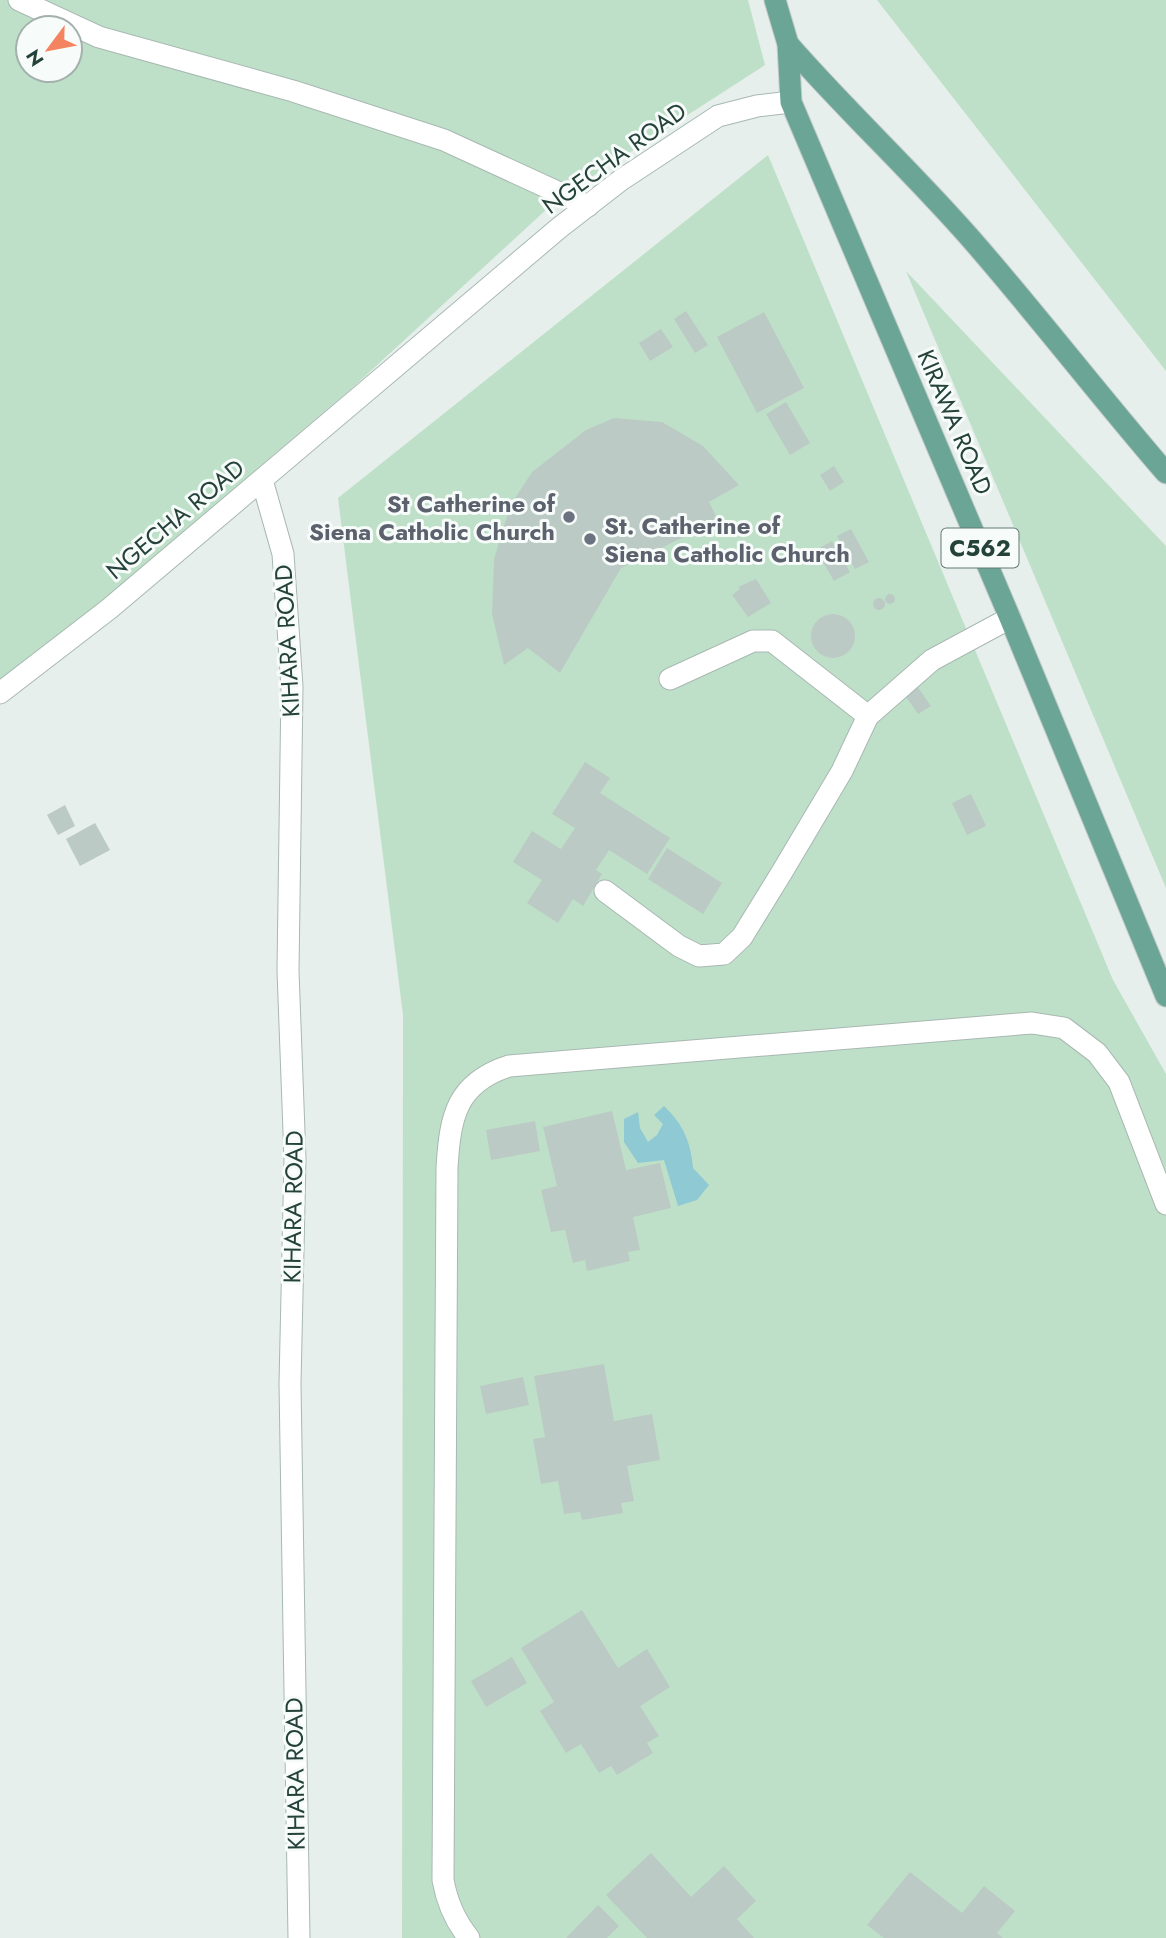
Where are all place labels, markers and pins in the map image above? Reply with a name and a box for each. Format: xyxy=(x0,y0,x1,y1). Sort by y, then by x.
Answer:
place label: St Catherine of Siena Catholic Church xyxy=(309,486,557,549)
place label: St. Catherine of Siena Catholic Church xyxy=(604,508,850,571)
marker: St Catherine of Siena Catholic Church xyxy=(561,509,577,525)
marker: St. Catherine of Siena Catholic Church xyxy=(582,531,598,547)

